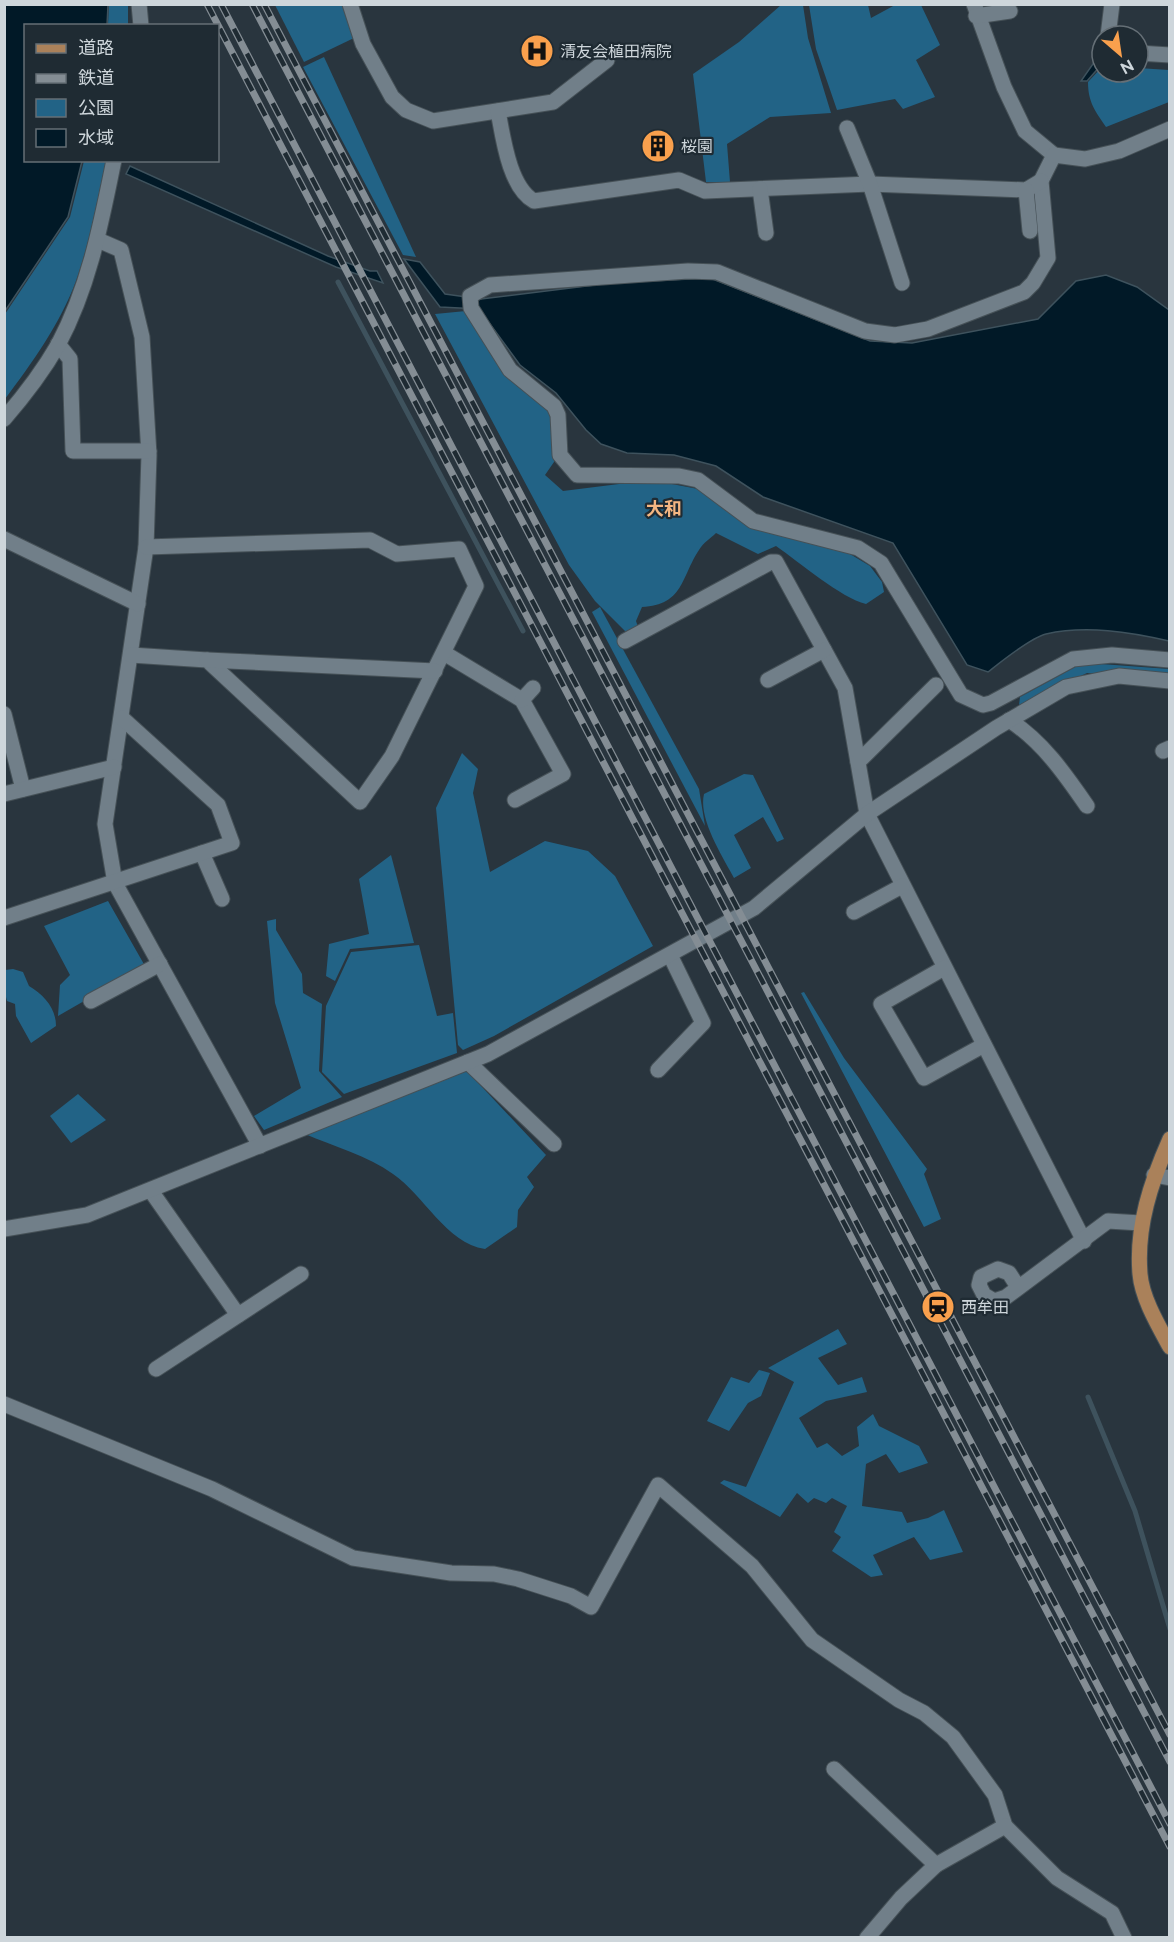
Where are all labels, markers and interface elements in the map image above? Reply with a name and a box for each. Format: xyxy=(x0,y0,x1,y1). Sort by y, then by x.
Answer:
legend xyxy=(24,24,219,162)
north arrow xyxy=(1090,24,1150,84)
hospital icon: 清友会植田病院 xyxy=(519,33,555,69)
text: 道路 xyxy=(78,37,114,58)
place label: 清友会植田病院 xyxy=(560,42,672,61)
text: N xyxy=(1117,55,1137,78)
text: 鉄道 xyxy=(78,67,114,88)
text: 公園 xyxy=(78,97,114,118)
text: 水域 xyxy=(78,127,114,148)
building icon: 桜園 xyxy=(640,128,676,164)
place label: 桜園 xyxy=(681,137,713,156)
district label: 大和 xyxy=(646,498,682,519)
station icon: 西牟田 xyxy=(920,1289,956,1325)
place label: 西牟田 xyxy=(961,1298,1009,1317)

